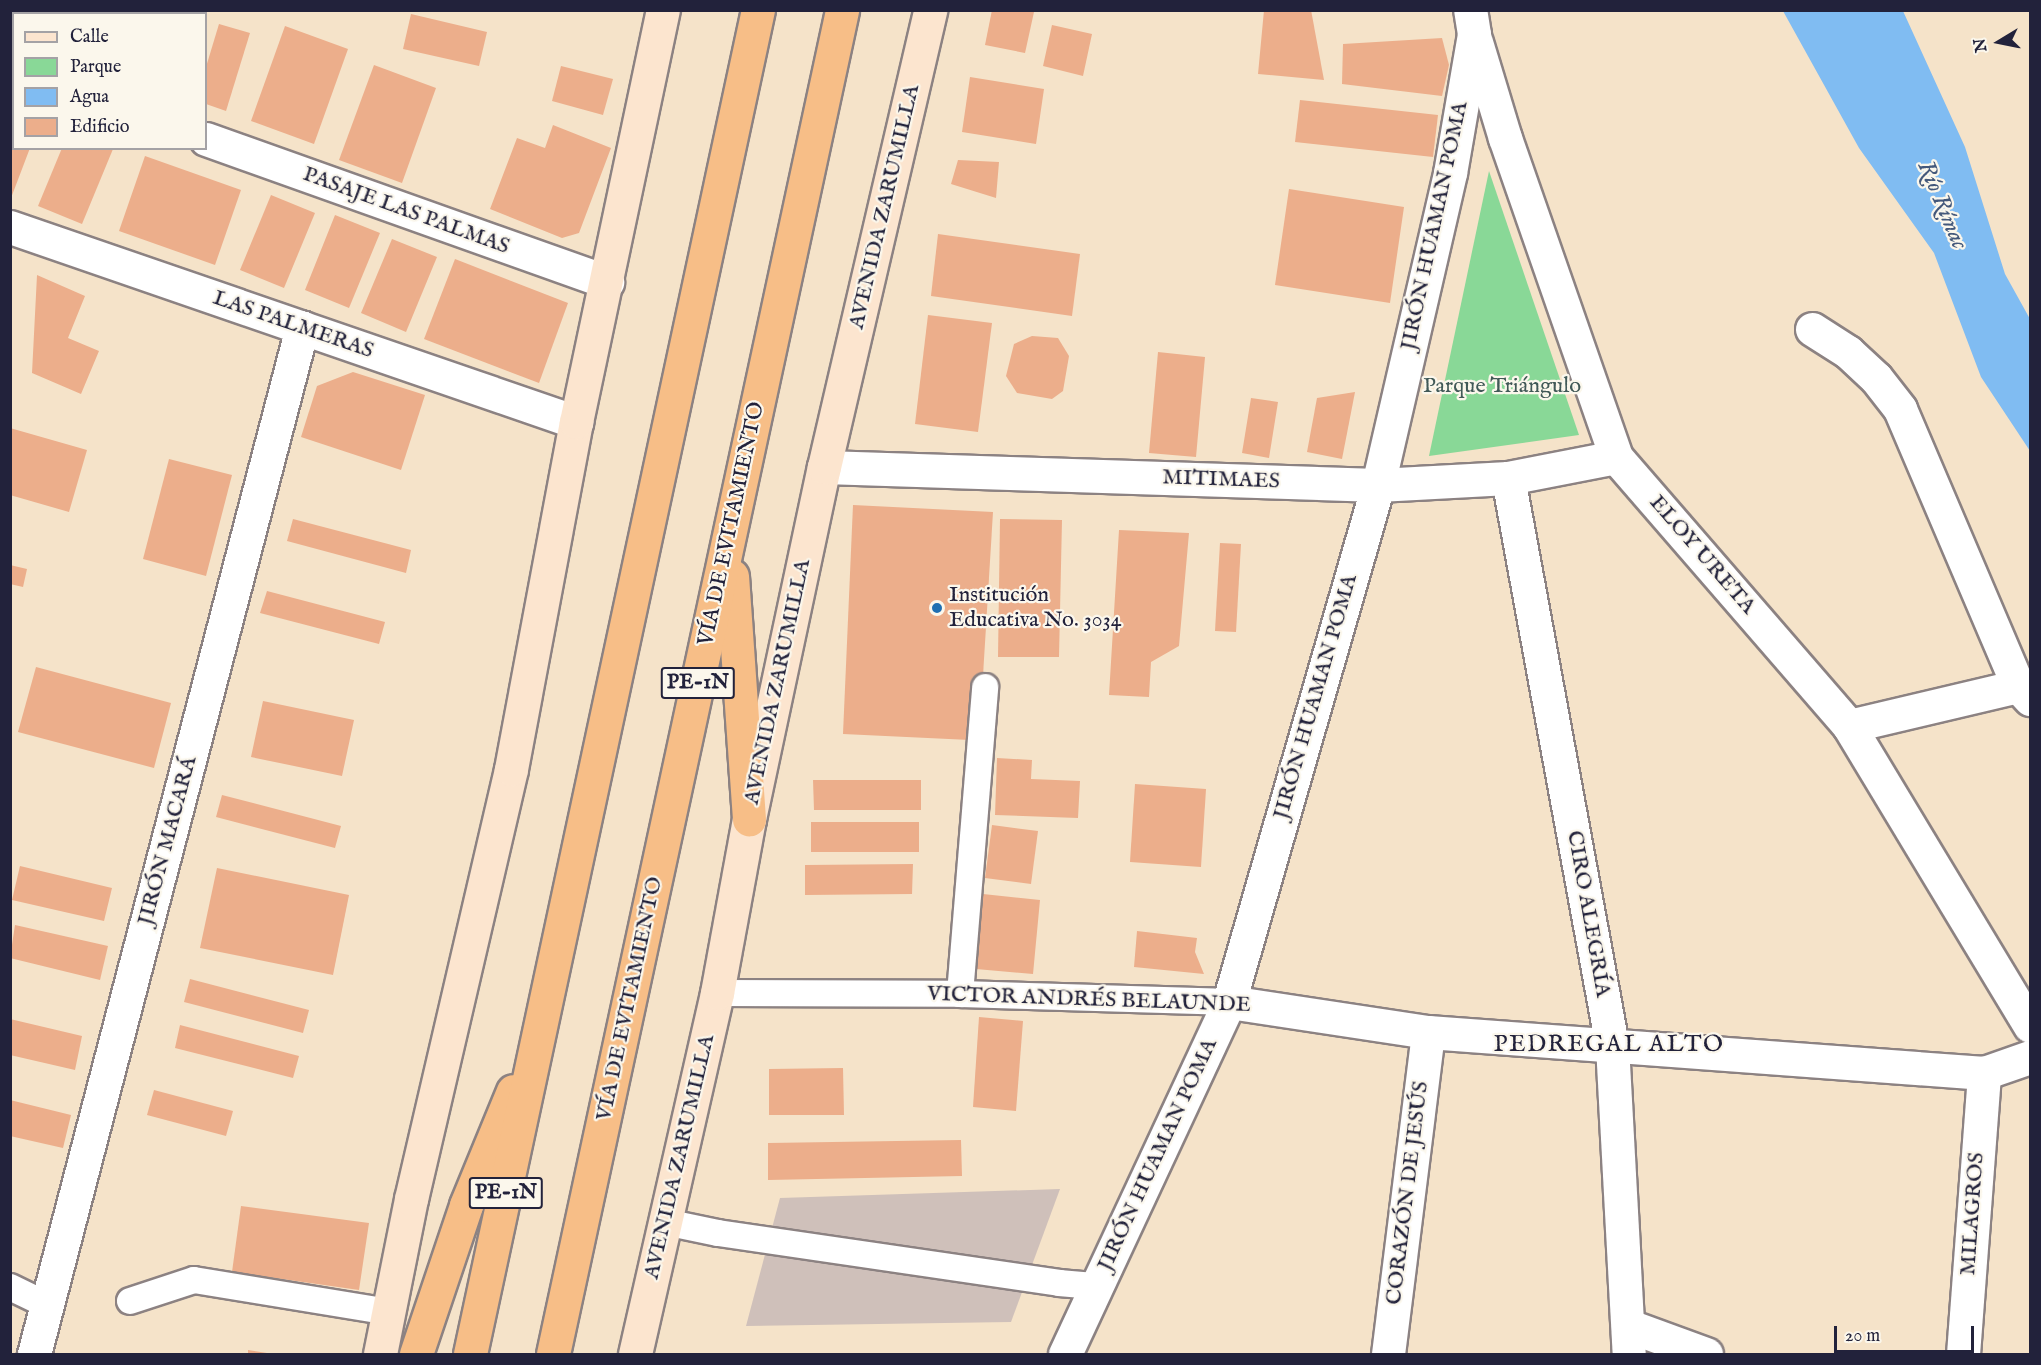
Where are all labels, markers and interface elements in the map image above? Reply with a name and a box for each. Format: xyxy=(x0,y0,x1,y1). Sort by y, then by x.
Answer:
legend xyxy=(12,12,207,150)
north arrow xyxy=(1969,12,2029,72)
text: Calle xyxy=(70,26,109,49)
text: N xyxy=(1970,37,1992,54)
text: Parque xyxy=(70,56,121,79)
street label: AVENIDA ZARUMILLA xyxy=(844,82,926,332)
text: Agua xyxy=(70,86,109,109)
street label: JIRÓN HUAMAN POMA xyxy=(1396,99,1474,353)
text: Edificio xyxy=(70,116,130,139)
water label: Río Rímac xyxy=(1911,156,1973,254)
street label: PASAJE LAS PALMAS xyxy=(299,161,513,261)
street label: LAS PALMERAS xyxy=(209,285,377,365)
park label: Parque Triángulo xyxy=(1423,374,1581,400)
street label: VÍA DE EVITAMIENTO xyxy=(693,400,771,648)
street label: MITIMAES xyxy=(1162,465,1280,495)
street label: ELOY URETA xyxy=(1643,490,1761,620)
street label: AVENIDA ZARUMILLA xyxy=(739,557,817,807)
street label: JIRÓN HUAMAN POMA xyxy=(1268,571,1364,823)
place label: Institución Educativa No. 3034 xyxy=(949,582,1121,634)
marker: Institución Educativa No. 3034 xyxy=(930,601,944,615)
road number: PE-1N xyxy=(660,665,736,701)
street label: JIRÓN MACARÁ xyxy=(133,754,203,928)
street label: CIRO ALEGRÍA xyxy=(1560,829,1616,999)
street label: VÍA DE EVITAMIENTO xyxy=(591,875,669,1123)
street label: VICTOR ANDRÉS BELAUNDE xyxy=(927,981,1251,1019)
district label: PEDREGAL ALTO xyxy=(1494,1031,1724,1059)
street label: AVENIDA ZARUMILLA xyxy=(639,1032,721,1282)
street label: JIRÓN HUAMAN POMA xyxy=(1092,1034,1224,1276)
street label: CORAZÓN DE JESÚS xyxy=(1381,1080,1435,1306)
street label: MILAGROS xyxy=(1956,1151,1990,1277)
road number: PE-1N xyxy=(468,1175,544,1211)
scale bar xyxy=(1837,1314,1976,1352)
text: 20 m xyxy=(1845,1325,1880,1348)

